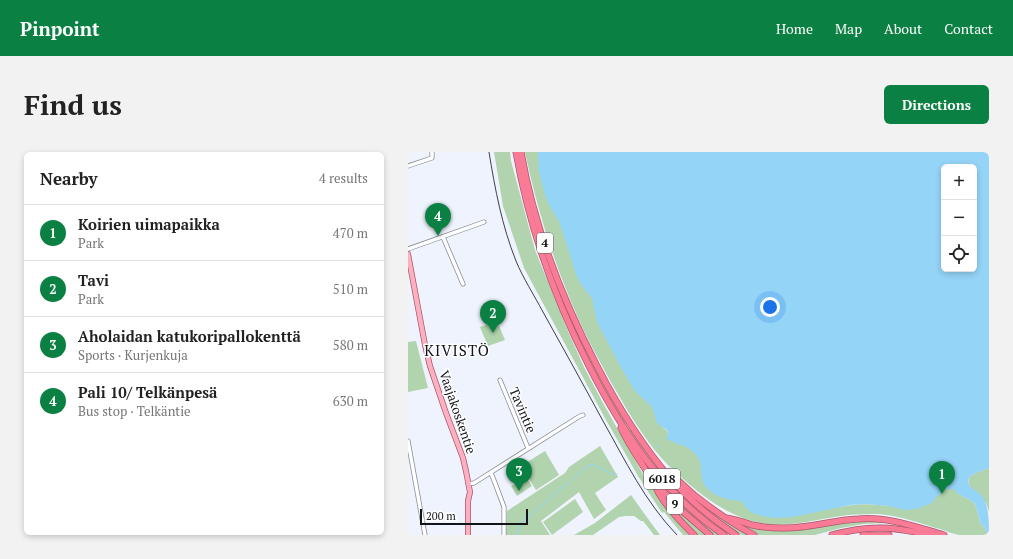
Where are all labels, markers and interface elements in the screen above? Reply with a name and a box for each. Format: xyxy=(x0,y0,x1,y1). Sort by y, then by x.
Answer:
text: Pinpoint xyxy=(20,16,100,41)
text: Home xyxy=(776,19,813,38)
text: Map xyxy=(835,19,862,38)
text: About xyxy=(884,19,922,38)
text: Contact xyxy=(944,19,993,38)
button: Directions xyxy=(884,85,989,124)
text: Find us xyxy=(24,86,122,123)
map controls xyxy=(941,164,977,272)
button: + xyxy=(941,164,977,200)
text: Nearby xyxy=(40,167,98,190)
text: 4 results xyxy=(319,169,368,187)
button: − xyxy=(941,200,977,236)
pin: 4 xyxy=(425,203,451,236)
text: Koirien uimapaikka xyxy=(78,214,220,234)
text: 1 xyxy=(49,224,57,242)
text: 470 m xyxy=(333,224,368,242)
road number: 4 xyxy=(537,233,553,253)
text: Park xyxy=(78,234,104,252)
button: locate xyxy=(941,236,977,272)
text: Tavi xyxy=(78,270,109,290)
text: 2 xyxy=(49,280,57,298)
text: 510 m xyxy=(333,280,368,298)
text: Park xyxy=(78,290,104,308)
your location xyxy=(760,297,780,317)
pin: 2 xyxy=(480,300,506,333)
text: Aholaidan katukoripallokenttä xyxy=(78,326,301,346)
text: 3 xyxy=(49,336,57,354)
text: 580 m xyxy=(333,336,368,354)
district label: KIVISTÖ xyxy=(424,340,490,360)
text: Sports · Kurjenkuja xyxy=(78,346,188,364)
street label: Vaajakoskentie xyxy=(435,368,481,456)
text: Pali 10/ Telkänpesä xyxy=(78,382,217,402)
street label: Tavintie xyxy=(505,385,541,435)
text: 4 xyxy=(49,392,57,410)
text: 630 m xyxy=(333,392,368,410)
text: Bus stop · Telkäntie xyxy=(78,402,191,420)
pin: 3 xyxy=(506,458,532,491)
pin: 1 xyxy=(929,461,955,494)
road number: 6018 xyxy=(644,469,680,489)
road number: 9 xyxy=(667,494,683,514)
scale bar xyxy=(420,507,528,526)
text: 200 m xyxy=(426,509,456,523)

